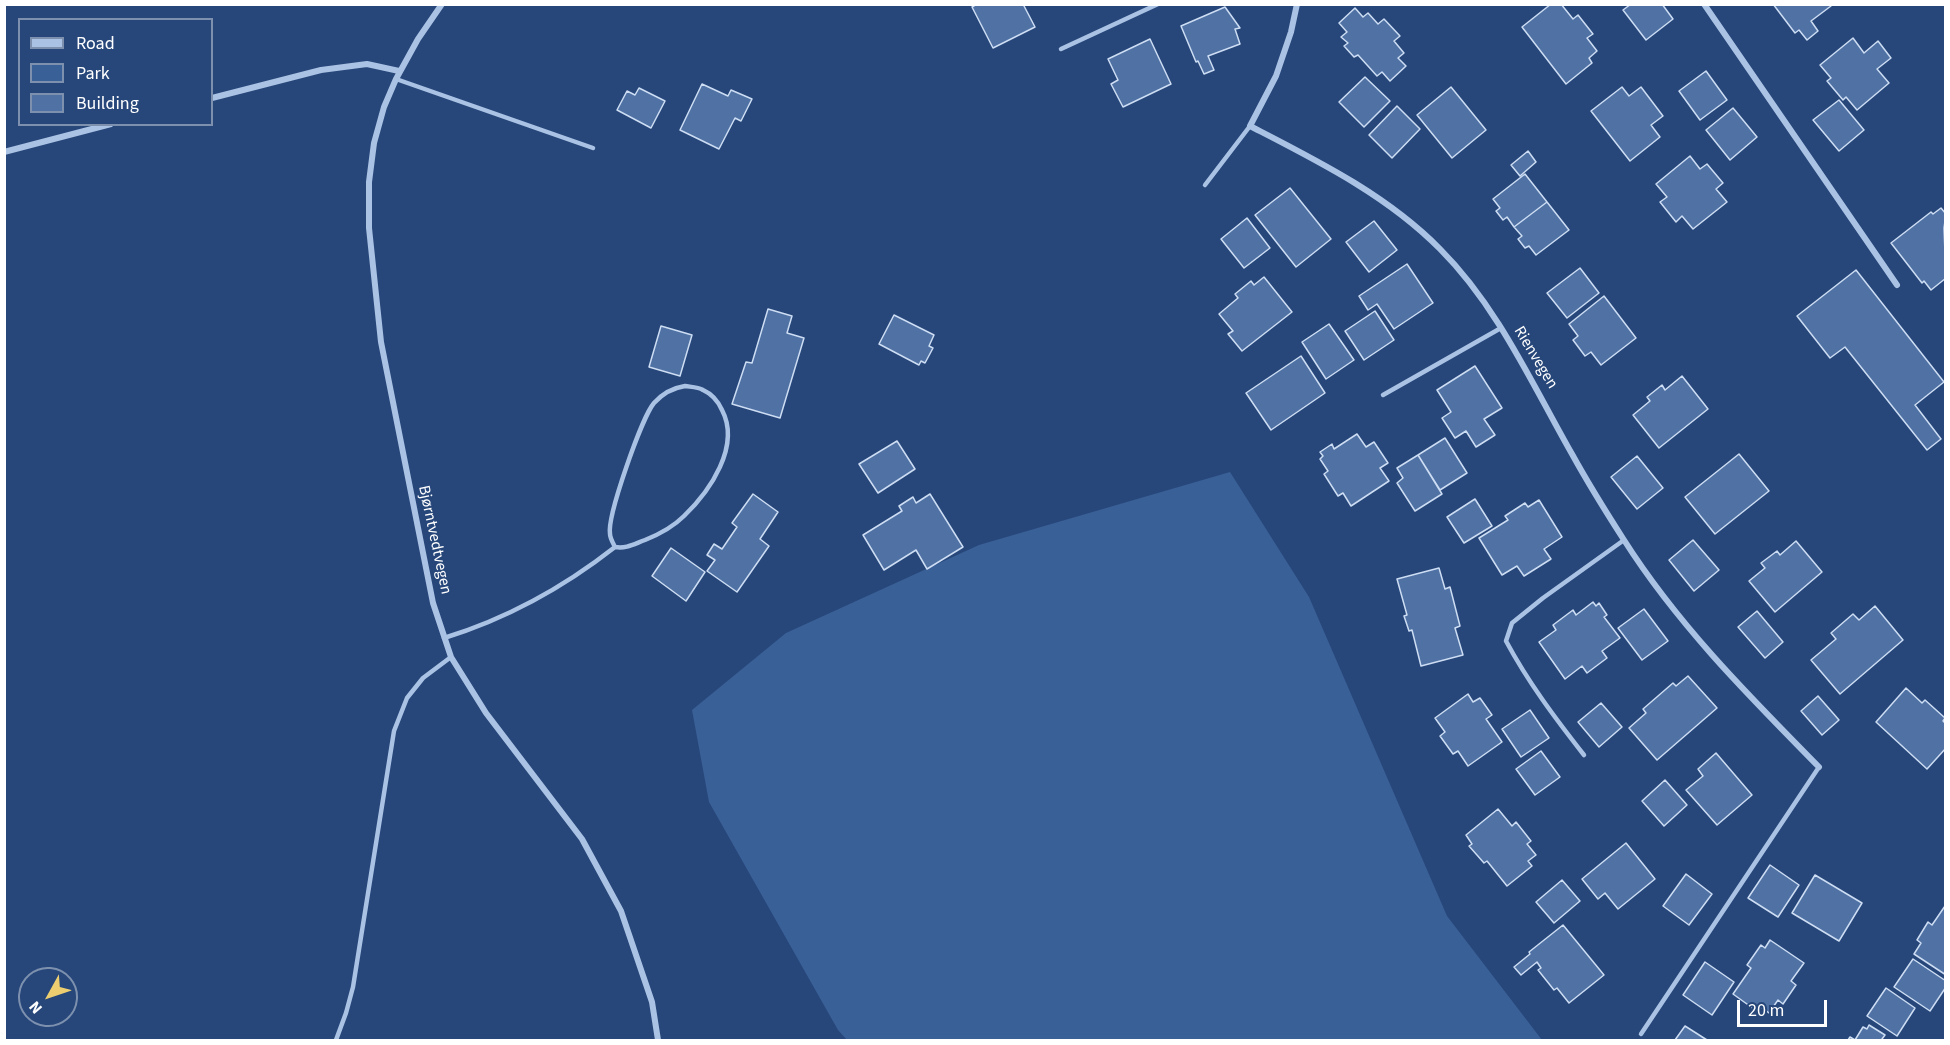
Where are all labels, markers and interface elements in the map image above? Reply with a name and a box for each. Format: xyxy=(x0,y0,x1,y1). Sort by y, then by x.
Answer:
legend xyxy=(18,18,213,126)
text: Road xyxy=(76,31,115,56)
text: Park xyxy=(76,61,110,86)
text: Building xyxy=(76,91,139,116)
street label: Rienvegen xyxy=(1509,323,1561,393)
street label: Bjørntvedtvegen xyxy=(413,484,455,596)
north arrow xyxy=(18,967,78,1027)
scale bar xyxy=(1740,988,1830,1026)
text: N xyxy=(24,996,48,1018)
text: 20 m xyxy=(1748,998,1784,1023)

